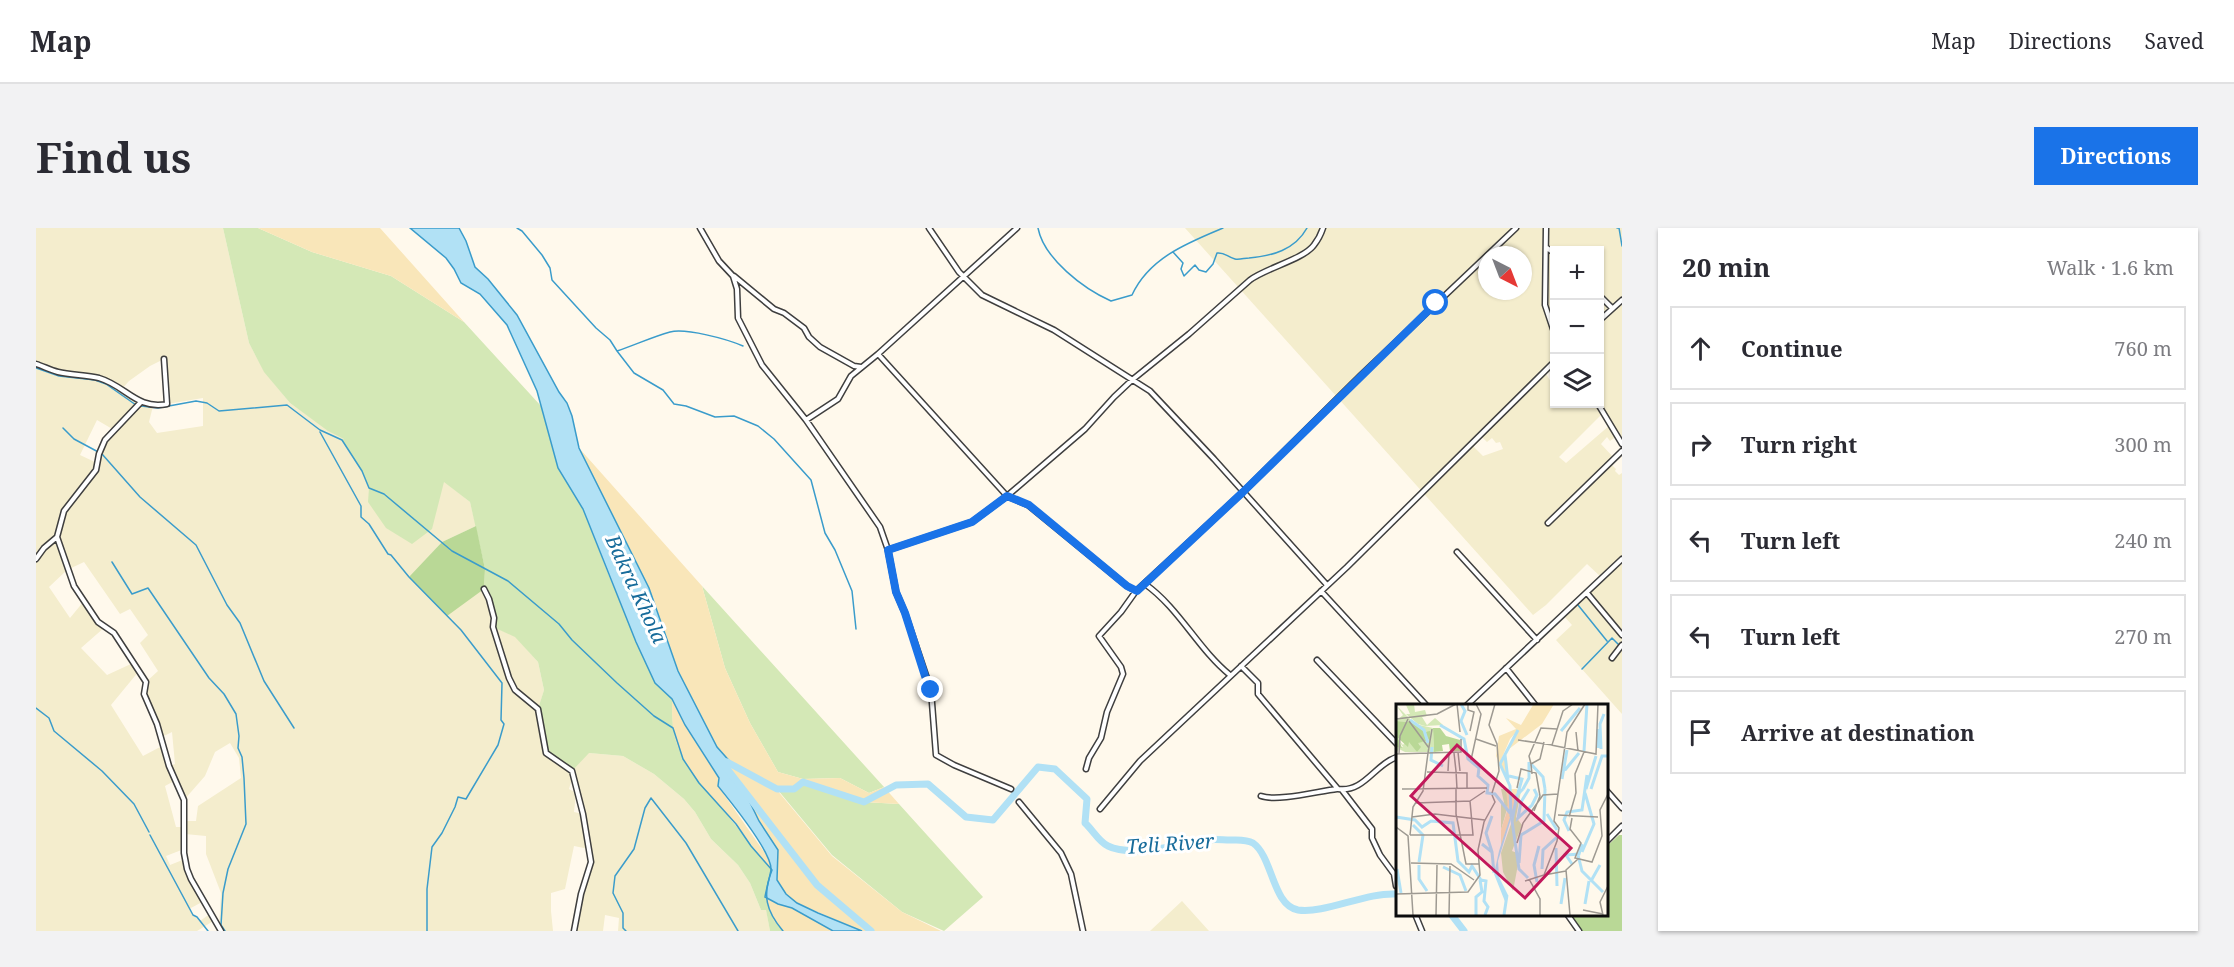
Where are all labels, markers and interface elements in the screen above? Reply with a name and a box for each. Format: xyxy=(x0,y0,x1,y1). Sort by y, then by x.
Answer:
text: Map xyxy=(30,22,92,60)
text: Map xyxy=(1931,27,1976,55)
text: Directions xyxy=(2009,27,2111,55)
text: Saved xyxy=(2144,27,2204,55)
button: Directions xyxy=(2034,127,2198,185)
text: Find us xyxy=(36,128,191,185)
north arrow xyxy=(1478,246,1532,300)
map controls xyxy=(1550,246,1604,408)
button: + xyxy=(1550,246,1604,300)
text: 20 min xyxy=(1682,249,1770,285)
text: Walk · 1.6 km xyxy=(2047,254,2174,281)
route start xyxy=(1422,289,1448,315)
button: − xyxy=(1550,300,1604,354)
icon: ahead xyxy=(1684,332,1717,365)
text: Continue xyxy=(1741,333,1843,363)
text: 760 m xyxy=(2114,335,2172,362)
button: layers xyxy=(1550,354,1604,408)
icon: right xyxy=(1684,428,1717,461)
text: Turn right xyxy=(1741,429,1857,459)
text: 300 m xyxy=(2114,431,2172,458)
icon: left xyxy=(1684,524,1717,557)
text: Turn left xyxy=(1741,525,1840,555)
text: 240 m xyxy=(2114,527,2172,554)
water label: Bakra Khola xyxy=(599,529,674,648)
icon: left xyxy=(1684,620,1717,653)
text: Turn left xyxy=(1741,621,1840,651)
text: 270 m xyxy=(2114,623,2172,650)
route end xyxy=(917,676,943,702)
inset map xyxy=(1396,704,1607,916)
icon: arrive xyxy=(1684,716,1717,749)
text: Arrive at destination xyxy=(1741,717,1975,747)
water label: Teli River xyxy=(1125,827,1216,860)

